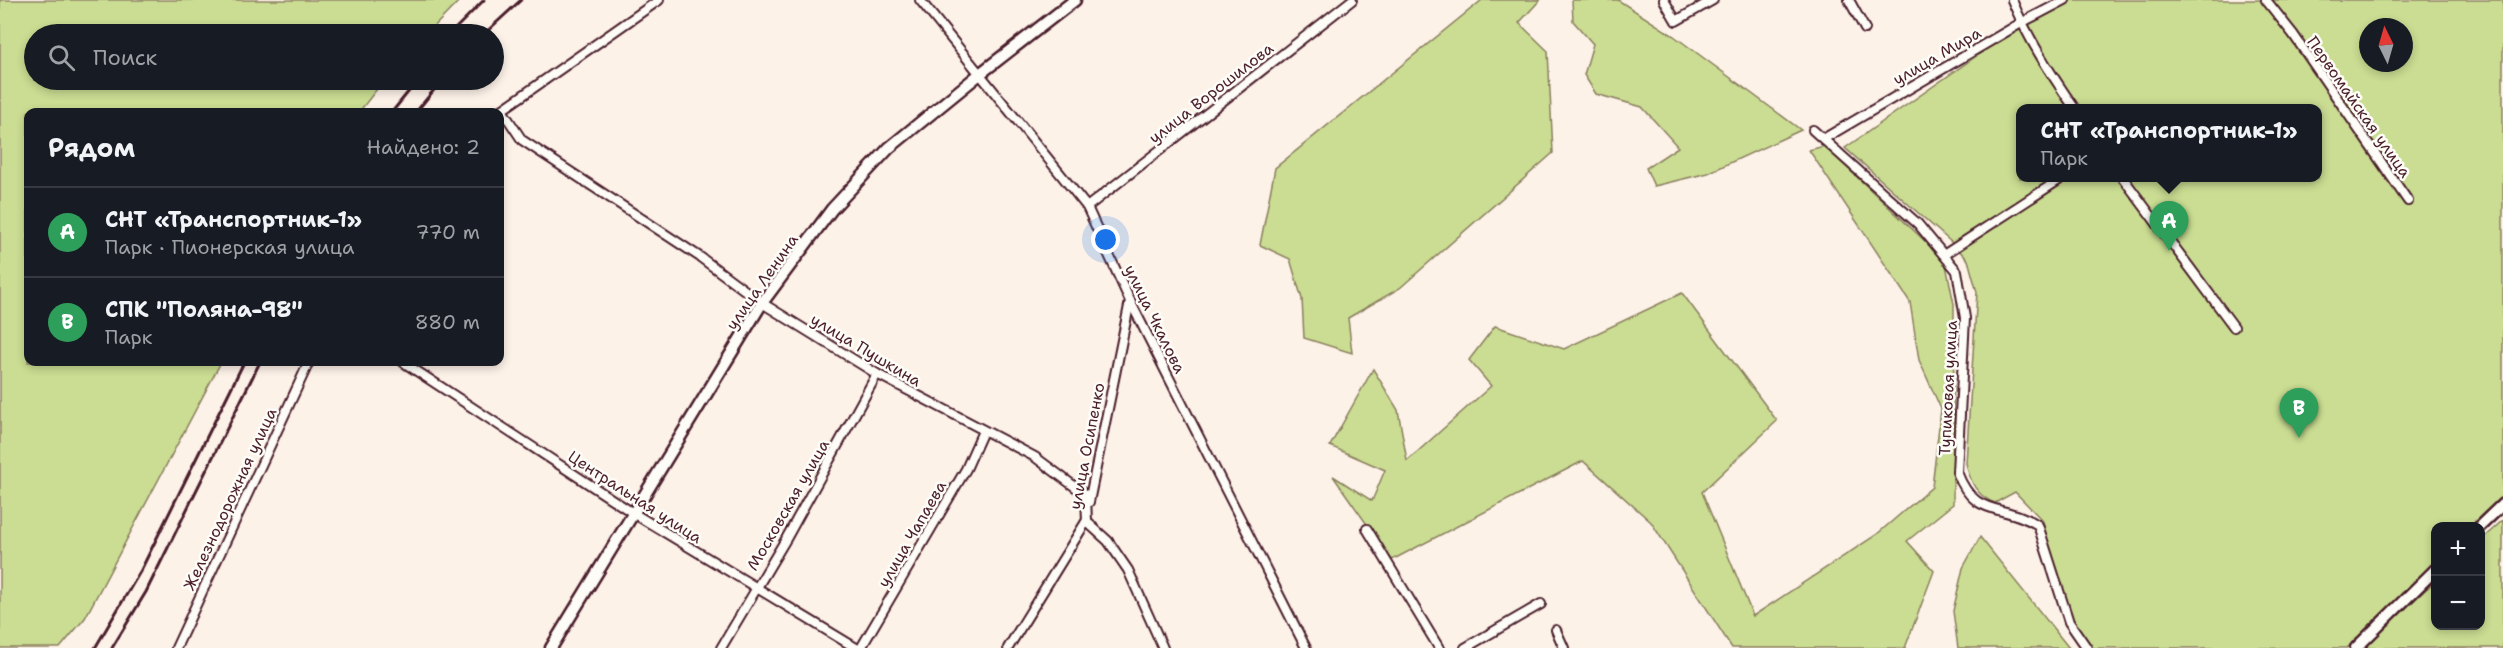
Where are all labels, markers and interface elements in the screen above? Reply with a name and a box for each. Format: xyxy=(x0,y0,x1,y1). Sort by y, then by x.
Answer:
north arrow xyxy=(2359,18,2413,72)
street label: улица Мира xyxy=(1889,22,1985,90)
search box xyxy=(24,24,504,90)
street label: Первомайская улица xyxy=(2302,32,2416,182)
street label: улица Ворошилова xyxy=(1144,38,1278,148)
icon: search xyxy=(45,41,78,74)
text: Поиск xyxy=(93,43,157,72)
popup xyxy=(2016,104,2322,182)
text: СНТ «Транспортник-1» xyxy=(2041,116,2297,145)
text: Рядом xyxy=(48,130,135,165)
text: Найдено: 2 xyxy=(367,134,480,160)
text: Парк xyxy=(2041,145,2088,171)
pin: A xyxy=(2150,202,2188,251)
text: СНТ «Транспортник-1» xyxy=(105,205,362,234)
text: A xyxy=(60,219,75,245)
text: 770 m xyxy=(416,219,480,245)
your location xyxy=(1091,225,1120,254)
street label: улица Ленина xyxy=(721,230,803,334)
text: Парк · Пионерская улица xyxy=(105,234,355,260)
street label: улица Чкалова xyxy=(1120,261,1190,377)
text: СПК "Поляна-98" xyxy=(105,295,303,324)
text: B xyxy=(61,309,74,335)
text: 880 m xyxy=(415,309,480,335)
street label: улица Пушкина xyxy=(807,309,925,391)
street label: Тупиковая улица xyxy=(1934,320,1962,456)
text: Парк xyxy=(105,324,152,350)
street label: улица Осипенко xyxy=(1064,381,1110,511)
pin: B xyxy=(2280,388,2318,438)
street label: Железнодорожная улица xyxy=(178,404,282,594)
street label: Московская улица xyxy=(742,436,834,574)
street label: Центральная улица xyxy=(564,446,706,548)
street label: улица Чапаева xyxy=(873,477,951,591)
map controls xyxy=(2431,522,2485,630)
button: + xyxy=(2431,522,2485,576)
button: − xyxy=(2431,576,2485,630)

